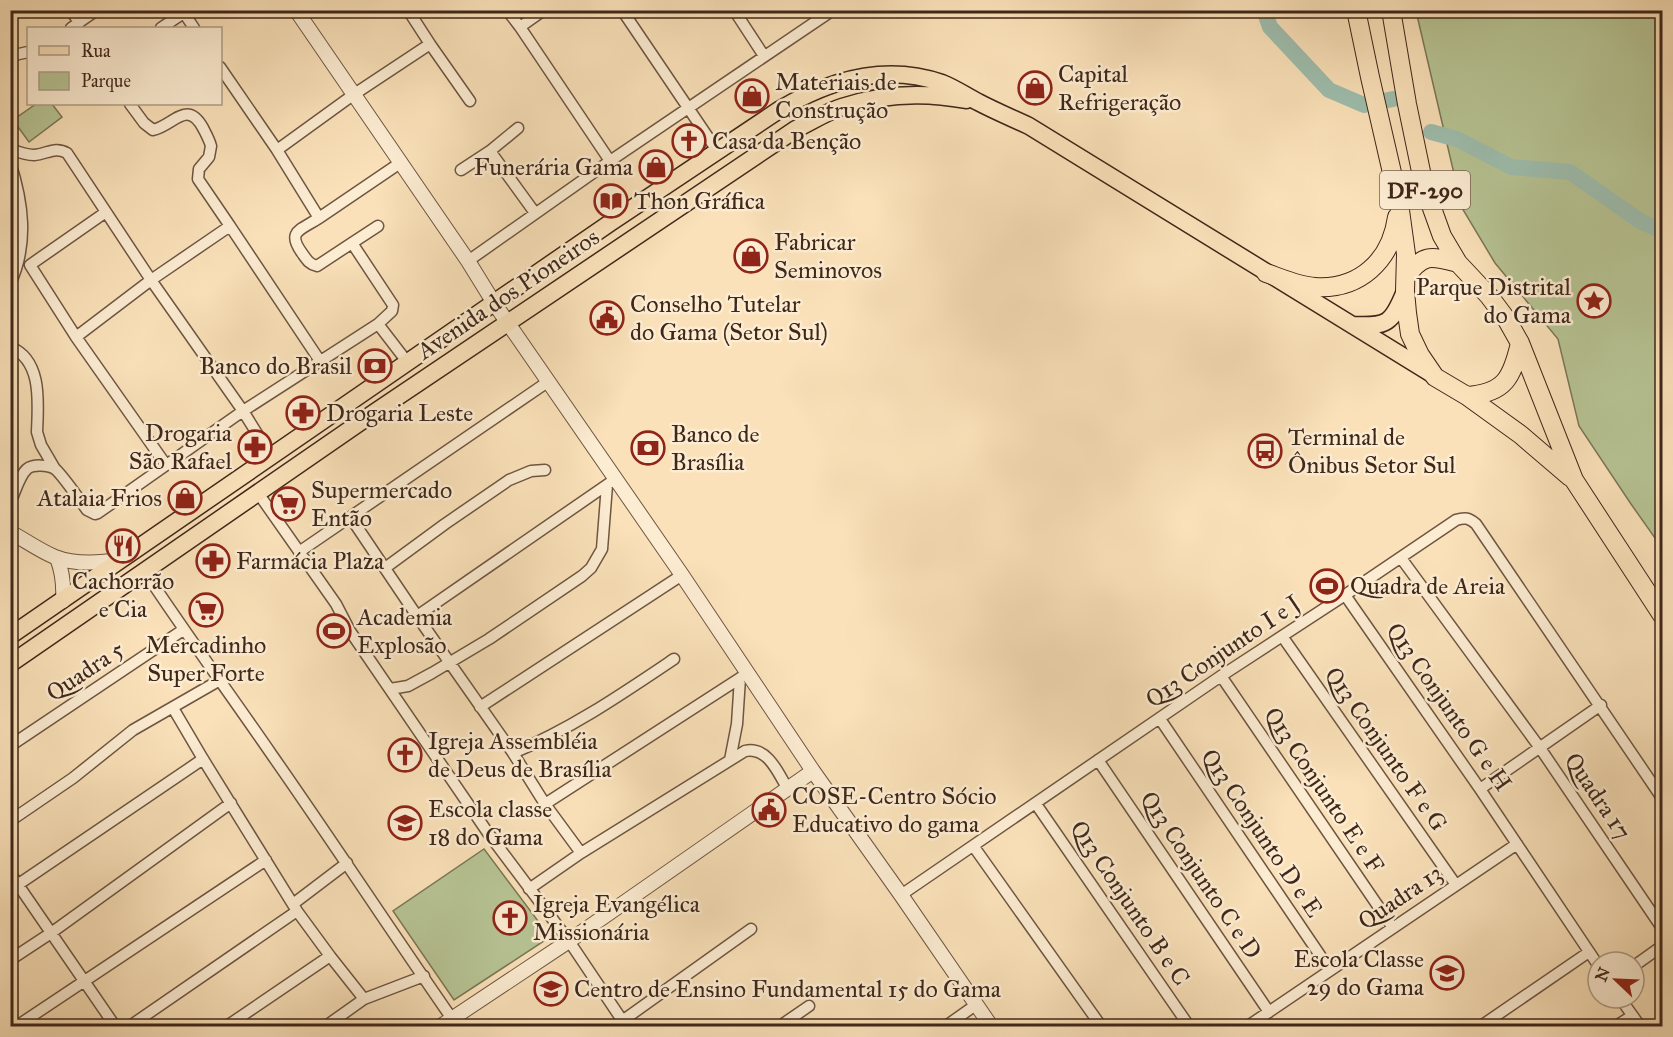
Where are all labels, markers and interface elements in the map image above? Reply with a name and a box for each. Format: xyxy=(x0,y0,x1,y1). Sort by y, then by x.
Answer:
legend xyxy=(27,27,222,105)
text: Rua xyxy=(81,40,111,62)
place label: Capital Refrigeração xyxy=(1058,59,1181,117)
place label: Materiais de Construção xyxy=(775,67,897,125)
text: Parque xyxy=(81,70,131,93)
shop icon: Capital Refrigeração xyxy=(1017,70,1053,106)
shop icon: Materiais de Construção xyxy=(734,78,770,114)
church icon: Casa da Benção xyxy=(671,123,707,159)
place label: Casa da Benção xyxy=(712,126,861,156)
shop icon: Funerária Gama xyxy=(638,149,674,185)
place label: Funerária Gama xyxy=(474,152,634,182)
road number: DF-290 xyxy=(1380,171,1470,209)
library icon: Thon Gráfica xyxy=(593,183,629,219)
place label: Thon Gráfica xyxy=(634,186,766,216)
street label: Avenida dos Pioneiros xyxy=(410,222,605,367)
place label: Fabricar Seminovos xyxy=(774,227,882,285)
shop icon: Fabricar Seminovos xyxy=(733,238,769,274)
place label: Parque Distrital do Gama xyxy=(1416,272,1572,330)
place icon: Parque Distrital do Gama xyxy=(1576,283,1612,319)
place label: Conselho Tutelar do Gama (Setor Sul) xyxy=(630,289,828,347)
public building icon: Conselho Tutelar do Gama (Setor Sul) xyxy=(589,300,625,336)
bank icon: Banco do Brasil xyxy=(357,348,393,384)
place label: Banco do Brasil xyxy=(199,351,353,381)
pharmacy icon: Drogaria Leste xyxy=(285,395,321,431)
place label: Drogaria Leste xyxy=(326,398,473,428)
place label: Drogaria São Rafael xyxy=(129,418,233,476)
place label: Banco de Brasília xyxy=(671,419,760,477)
place label: Terminal de Ônibus Setor Sul xyxy=(1288,422,1456,480)
pharmacy icon: Drogaria São Rafael xyxy=(237,429,273,465)
bank icon: Banco de Brasília xyxy=(630,430,666,466)
bus stop icon: Terminal de Ônibus Setor Sul xyxy=(1247,433,1283,469)
place label: Supermercado Então xyxy=(311,475,452,533)
shop icon: Atalaia Frios xyxy=(167,480,203,516)
place label: Atalaia Frios xyxy=(36,483,162,513)
supermarket icon: Supermercado Então xyxy=(270,486,306,522)
restaurant icon: Cachorrão e Cia xyxy=(105,528,141,564)
pharmacy icon: Farmácia Plaza xyxy=(195,543,231,579)
place label: Farmácia Plaza xyxy=(236,546,385,576)
place label: Cachorrão e Cia xyxy=(72,566,174,624)
sports icon: Quadra de Areia xyxy=(1309,568,1345,604)
place label: Quadra de Areia xyxy=(1350,571,1506,601)
street label: Q13 Conjunto I e J xyxy=(1140,588,1307,714)
supermarket icon: Mercadinho Super Forte xyxy=(188,592,224,628)
place label: Academia Explosão xyxy=(356,602,453,660)
sports icon: Academia Explosão xyxy=(316,613,352,649)
street label: Q13 Conjunto G e H xyxy=(1380,617,1518,797)
place label: Mercadinho Super Forte xyxy=(146,630,266,688)
street label: Quadra 5 xyxy=(40,634,130,708)
street label: Q13 Conjunto F e G xyxy=(1318,661,1454,837)
street label: Q13 Conjunto E e F xyxy=(1257,701,1391,879)
place label: Igreja Assembléia de Deus de Brasília xyxy=(428,726,612,784)
church icon: Igreja Assembléia de Deus de Brasília xyxy=(387,737,423,773)
street label: Q13 Conjunto D e E xyxy=(1195,743,1329,923)
street label: Quadra 17 xyxy=(1558,747,1638,845)
place label: COSE-Centro Sócio Educativo do gama xyxy=(792,781,997,839)
street label: Q13 Conjunto C e D xyxy=(1134,785,1268,965)
public building icon: COSE-Centro Sócio Educativo do gama xyxy=(751,792,787,828)
place label: Escola classe 18 do Gama xyxy=(428,794,552,852)
school or university icon: Escola classe 18 do Gama xyxy=(387,805,423,841)
street label: Q13 Conjunto B e C xyxy=(1064,815,1196,991)
street label: Quadra 13 xyxy=(1352,858,1448,936)
place label: Igreja Evangélica Missionária xyxy=(533,889,701,947)
church icon: Igreja Evangélica Missionária xyxy=(492,900,528,936)
place label: Escola Classe 29 do Gama xyxy=(1293,944,1425,1002)
north arrow xyxy=(1586,950,1646,1010)
school or university icon: Escola Classe 29 do Gama xyxy=(1429,955,1465,991)
text: N xyxy=(1591,964,1614,984)
school or university icon: Centro de Ensino Fundamental 15 do Gama xyxy=(533,971,569,1007)
place label: Centro de Ensino Fundamental 15 do Gama xyxy=(574,974,1002,1004)

